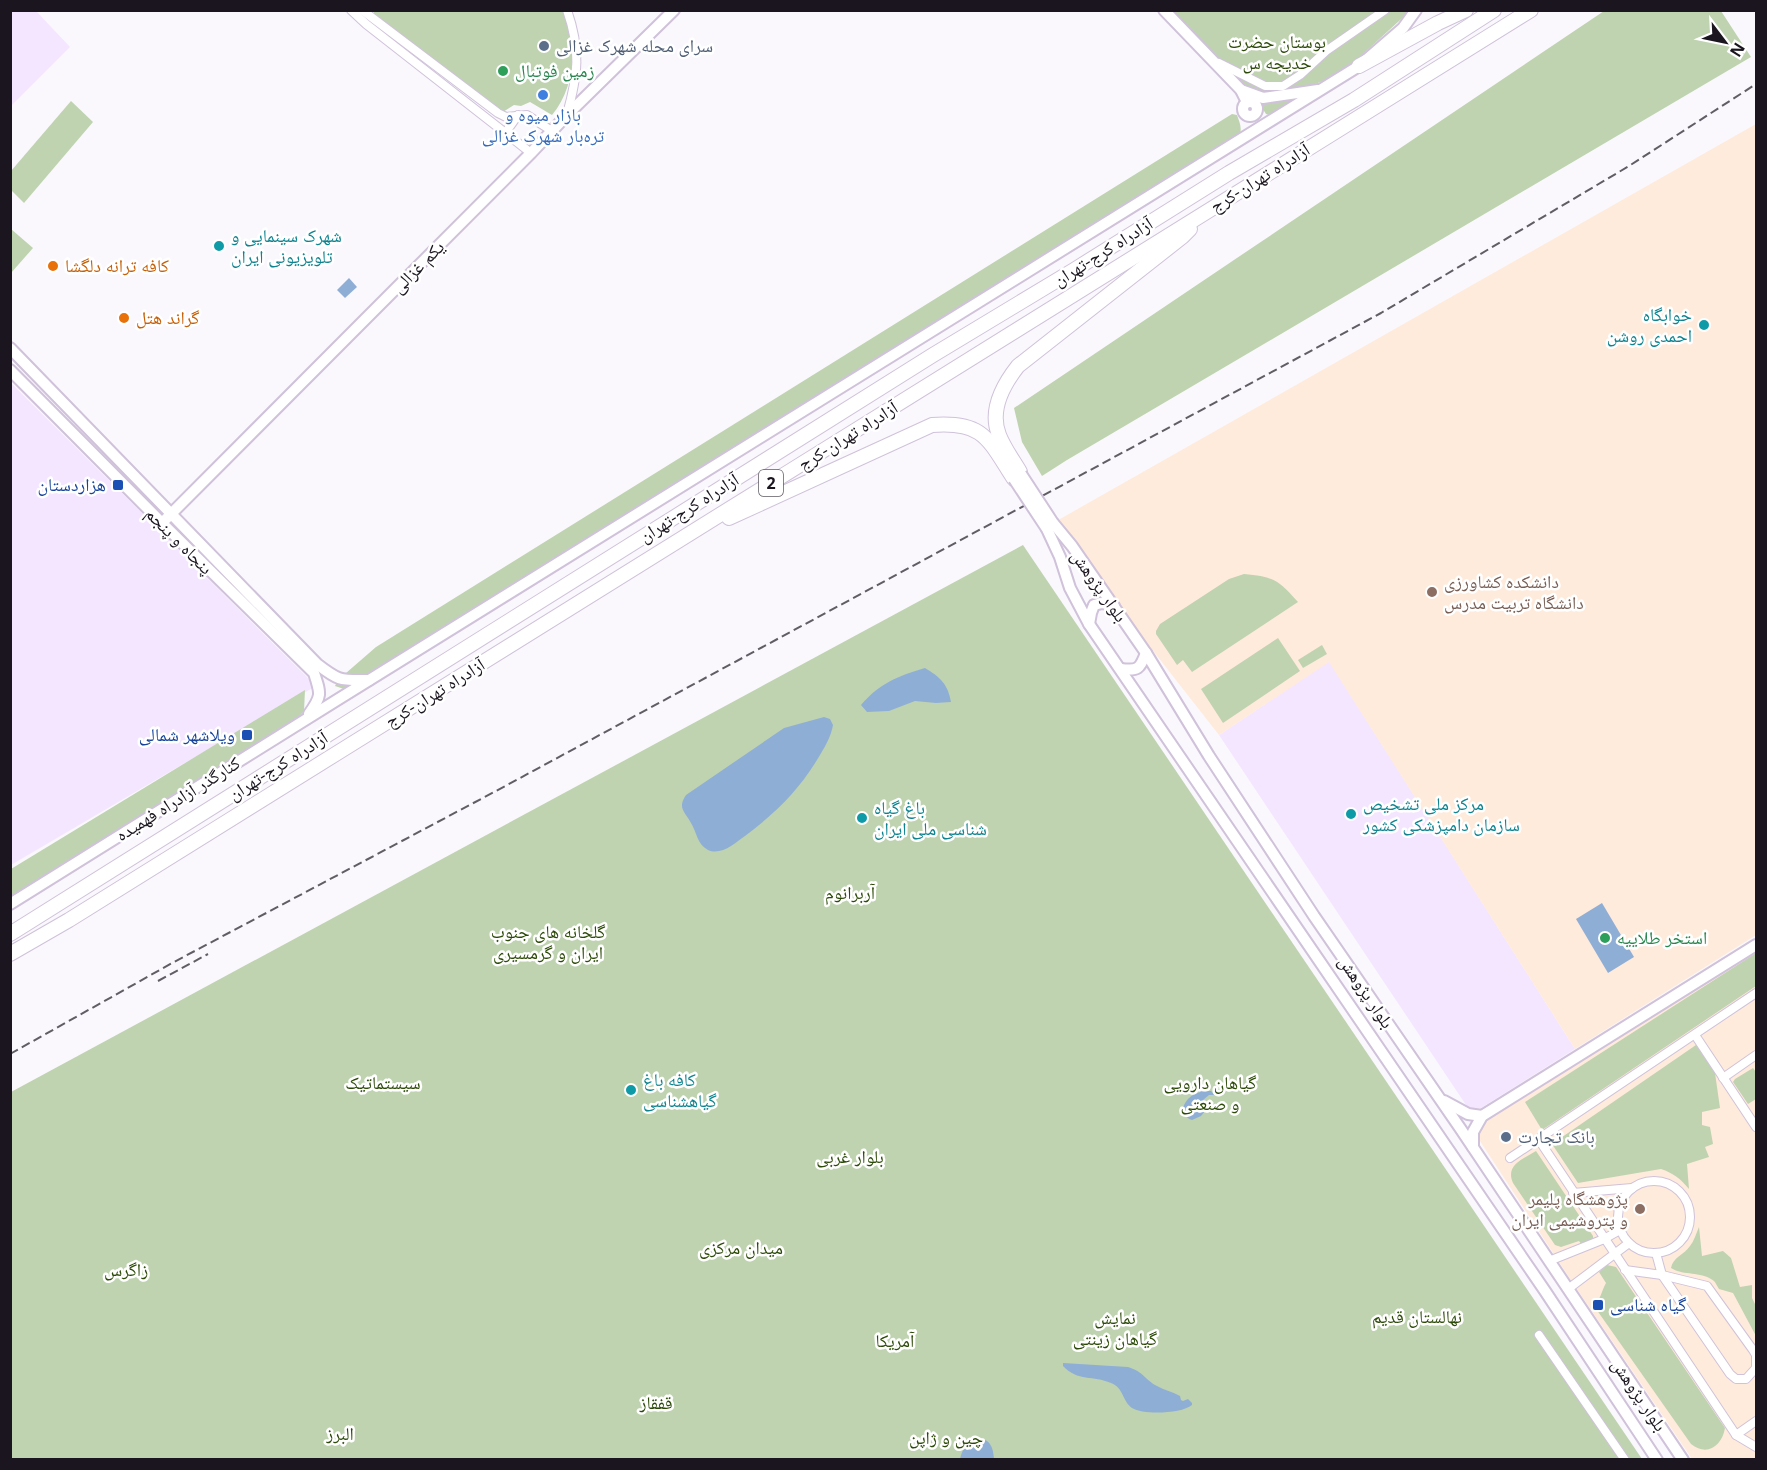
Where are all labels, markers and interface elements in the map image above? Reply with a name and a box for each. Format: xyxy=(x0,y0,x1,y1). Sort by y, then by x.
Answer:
north arrow xyxy=(1695,12,1755,72)
park label: بوستان حضرت خدیجه س xyxy=(1228,29,1326,74)
place label: سرای محله شهرک غزالی xyxy=(556,33,713,57)
marker: سرای محله شهرک غزالی xyxy=(537,39,551,53)
text: N xyxy=(1725,39,1750,61)
place label: زمین فوتبال xyxy=(515,58,595,82)
marker: زمین فوتبال xyxy=(496,64,510,78)
marker: بازار میوه و تره‌بار شهرک غزالی xyxy=(536,88,550,102)
place label: بازار میوه و تره‌بار شهرک غزالی xyxy=(482,102,604,147)
street label: آزادراه تهران-کرج xyxy=(1205,137,1315,218)
street label: آزادراه کرج-تهران xyxy=(1048,211,1158,292)
place label: شهرک سینمایی و تلویزیونی ایران xyxy=(231,223,342,268)
street label: یکم غزالی xyxy=(386,235,450,299)
marker: شهرک سینمایی و تلویزیونی ایران xyxy=(212,239,226,253)
place label: کافه ترانه دلگشا xyxy=(65,253,169,277)
marker: کافه ترانه دلگشا xyxy=(46,259,60,273)
place label: خوابگاه احمدی روشن xyxy=(1607,302,1692,347)
place label: گراند هتل xyxy=(136,305,200,329)
marker: گراند هتل xyxy=(117,311,131,325)
marker: خوابگاه احمدی روشن xyxy=(1697,318,1711,332)
street label: آزادراه تهران-کرج xyxy=(793,395,903,476)
street label: آزادراه کرج-تهران xyxy=(634,467,744,548)
road number: 2 xyxy=(759,470,783,496)
place label: هزاردستان xyxy=(37,472,106,496)
marker: هزاردستان xyxy=(111,478,125,492)
street label: پنجاه و پنجم xyxy=(140,501,219,580)
street label: بلوار پژوهش xyxy=(1066,545,1133,626)
place label: دانشکده کشاورزی دانشگاه تربیت مدرس xyxy=(1444,569,1584,614)
marker: دانشکده کشاورزی دانشگاه تربیت مدرس xyxy=(1425,585,1439,599)
street label: آزادراه تهران-کرج xyxy=(380,652,490,733)
place label: ویلاشهر شمالی xyxy=(139,722,235,746)
street label: آزادراه کرج-تهران xyxy=(223,725,333,806)
marker: ویلاشهر شمالی xyxy=(240,728,254,742)
street label: کنارگذر آزادراه فهمیده xyxy=(111,750,245,846)
place label: مرکز ملی تشخیص سازمان دامپزشکی کشور xyxy=(1362,791,1520,836)
place label: باغ گیاه‌ شناسی ملی ایران xyxy=(874,795,987,840)
marker: مرکز ملی تشخیص سازمان دامپزشکی کشور xyxy=(1344,807,1358,821)
marker: باغ گیاه‌ شناسی ملی ایران xyxy=(855,811,869,825)
park label: آربرانوم xyxy=(825,880,875,905)
park label: گلخانه های جنوب ایران و گرمسیری xyxy=(491,919,606,964)
place label: استخر طلاییه xyxy=(1617,925,1707,949)
marker: استخر طلاییه xyxy=(1598,931,1612,945)
street label: بلوار پژوهش xyxy=(1334,950,1400,1033)
place label: کافه باغ گیاهشناسی xyxy=(643,1067,717,1112)
park label: سیستماتیک xyxy=(345,1070,421,1094)
park label: گیاهان دارویی و صنعتی xyxy=(1163,1070,1257,1115)
marker: کافه باغ گیاهشناسی xyxy=(624,1083,638,1097)
place label: بانک تجارت xyxy=(1518,1124,1595,1148)
marker: بانک تجارت xyxy=(1499,1130,1513,1144)
park label: بلوار غربی xyxy=(816,1144,884,1168)
place label: پژوهشگاه پلیمر و پتروشیمی ایران xyxy=(1511,1186,1628,1231)
marker: پژوهشگاه پلیمر و پتروشیمی ایران xyxy=(1633,1202,1647,1216)
park label: میدان مرکزی xyxy=(699,1235,783,1259)
park label: زاگرس xyxy=(104,1257,148,1281)
place label: گیاه شناسی xyxy=(1610,1292,1687,1316)
marker: گیاه شناسی xyxy=(1591,1298,1605,1312)
park label: نهالستان قدیم xyxy=(1372,1304,1462,1329)
park label: نمایش گیاهان زینتی xyxy=(1073,1305,1158,1350)
park label: آمریکا xyxy=(876,1328,915,1352)
street label: بلوار پژوهش xyxy=(1607,1353,1673,1436)
park label: قفقاز xyxy=(639,1390,673,1414)
park label: البرز xyxy=(325,1421,354,1445)
park label: چین و ژاپن xyxy=(909,1425,983,1449)

